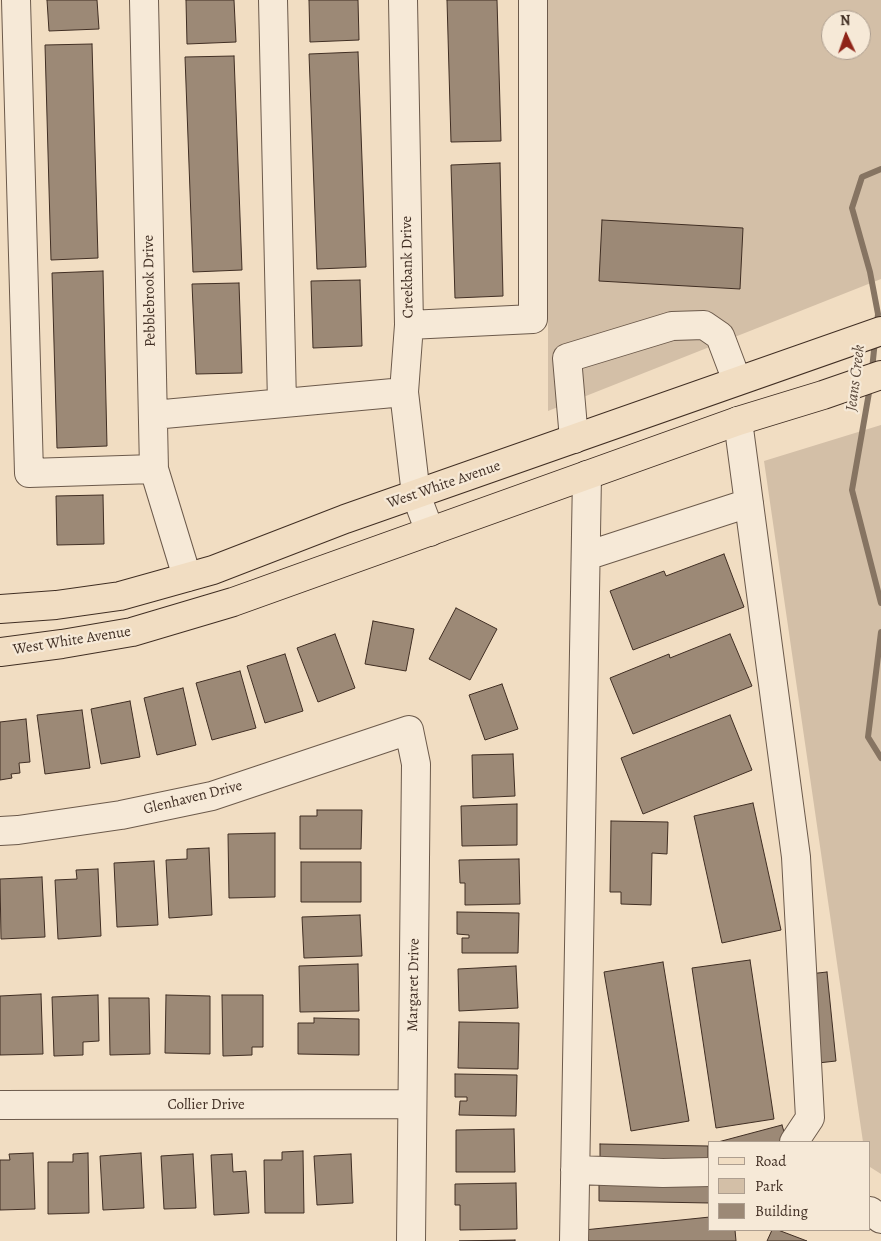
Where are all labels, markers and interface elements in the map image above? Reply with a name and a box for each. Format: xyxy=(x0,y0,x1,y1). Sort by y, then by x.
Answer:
north arrow xyxy=(821,10,871,60)
text: N xyxy=(840,11,851,30)
street label: Creekbank Drive xyxy=(398,216,418,318)
street label: Pebblebrook Drive xyxy=(140,235,160,347)
water label: Jeans Creek xyxy=(842,344,870,412)
street label: West White Avenue xyxy=(385,457,503,513)
street label: West White Avenue xyxy=(12,623,132,659)
street label: Glenhaven Drive xyxy=(142,777,244,819)
street label: Margaret Drive xyxy=(404,938,424,1032)
street label: Collier Drive xyxy=(167,1096,245,1114)
legend xyxy=(708,1141,871,1231)
text: Road xyxy=(755,1151,786,1171)
text: Park xyxy=(755,1176,783,1196)
text: Building xyxy=(755,1201,808,1221)

